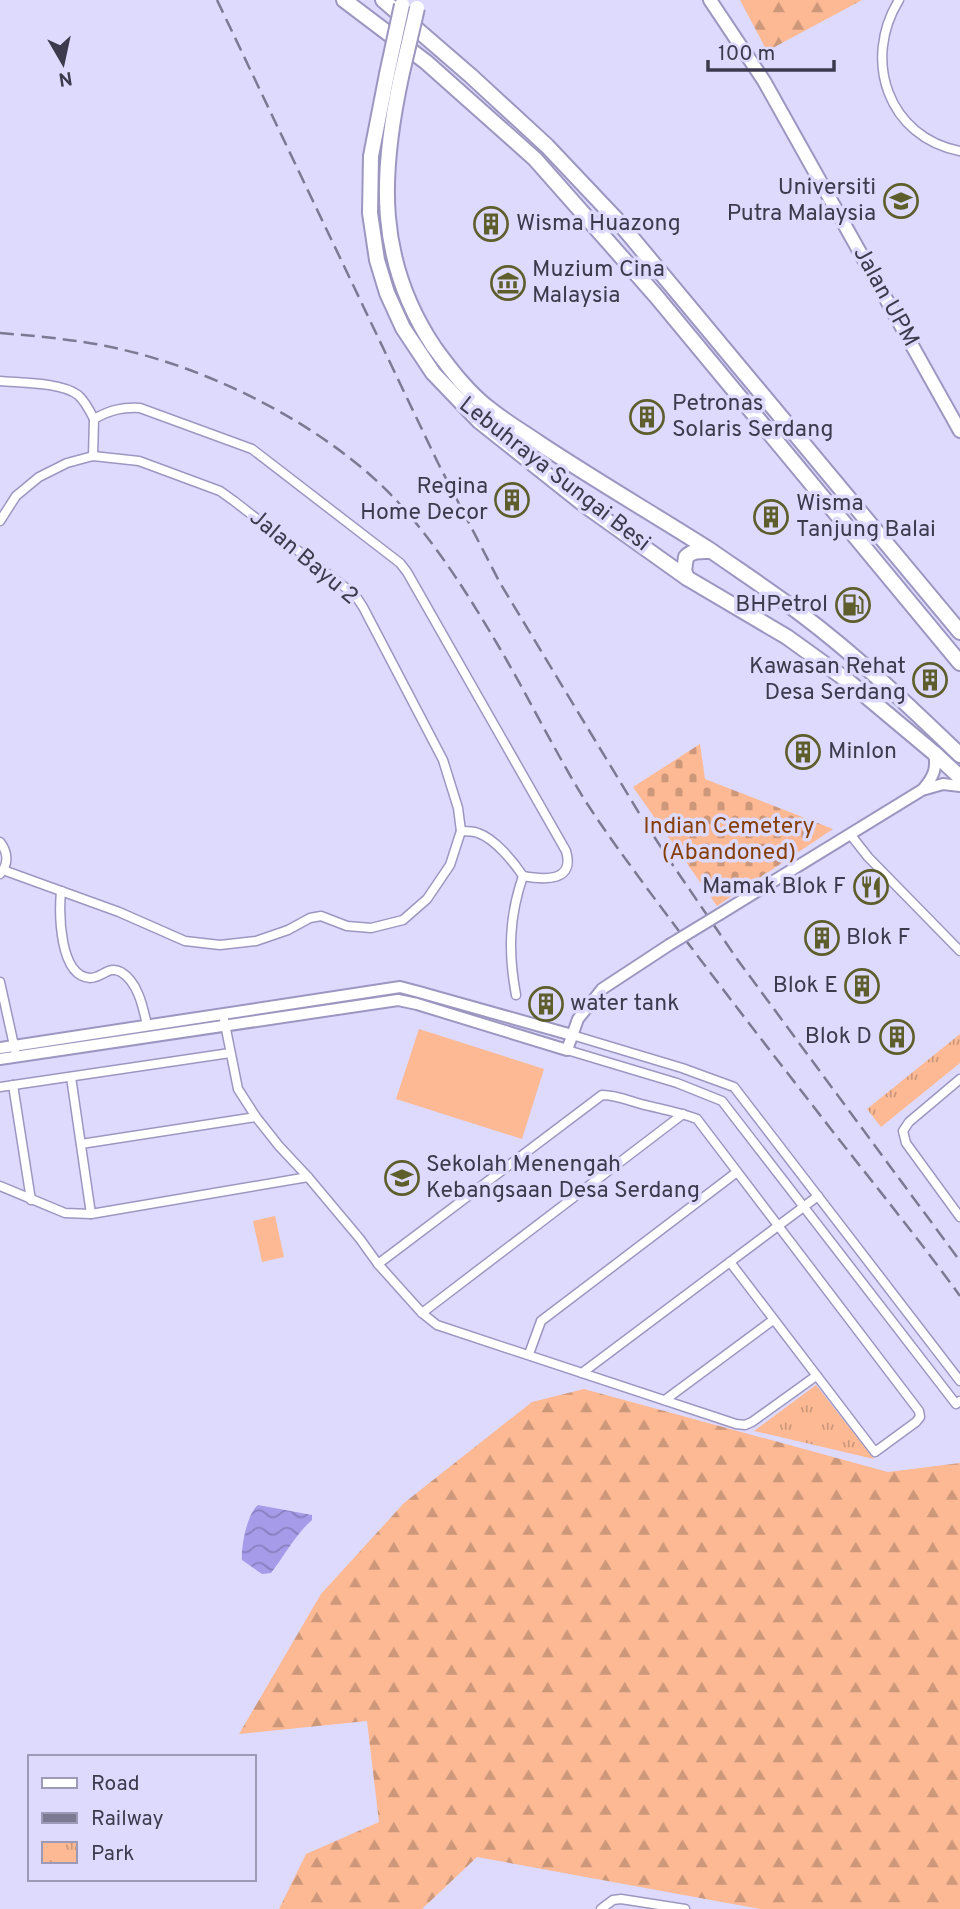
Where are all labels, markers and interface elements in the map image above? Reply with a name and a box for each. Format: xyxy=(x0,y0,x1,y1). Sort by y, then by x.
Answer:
north arrow xyxy=(28,28,98,98)
scale bar xyxy=(708,28,834,72)
text: 100 m xyxy=(718,41,775,68)
text: N xyxy=(57,65,74,91)
place label: Universiti Putra Malaysia xyxy=(727,174,876,229)
school or university icon: Universiti Putra Malaysia xyxy=(882,182,920,220)
building icon: Wisma Huazong xyxy=(472,205,510,243)
place label: Wisma Huazong xyxy=(516,210,681,239)
street label: Jalan UPM xyxy=(846,242,924,352)
place label: Muzium Cina Malaysia xyxy=(532,256,665,311)
museum icon: Muzium Cina Malaysia xyxy=(489,264,527,302)
place label: Petronas Solaris Serdang xyxy=(672,390,833,445)
street label: Lebuhraya Sungai Besi xyxy=(453,391,655,559)
building icon: Petronas Solaris Serdang xyxy=(628,398,666,436)
place label: Regina Home Decor xyxy=(360,473,488,528)
building icon: Regina Home Decor xyxy=(493,481,531,519)
place label: Wisma Tanjung Balai xyxy=(796,490,936,545)
building icon: Wisma Tanjung Balai xyxy=(752,498,790,536)
street label: Jalan Bayu 2 xyxy=(243,504,363,612)
fuel station icon: BHPetrol xyxy=(834,586,872,624)
place label: BHPetrol xyxy=(735,591,828,620)
place label: Kawasan Rehat Desa Serdang xyxy=(749,653,906,708)
building icon: Kawasan Rehat Desa Serdang xyxy=(911,661,949,699)
building icon: Minlon xyxy=(784,733,822,771)
place label: Minlon xyxy=(828,738,897,767)
park label: Indian Cemetery (Abandoned) xyxy=(643,813,815,868)
restaurant icon: Mamak Blok F xyxy=(852,868,890,906)
place label: Mamak Blok F xyxy=(702,873,846,902)
building icon: Blok F xyxy=(803,919,841,957)
place label: Blok F xyxy=(846,924,911,953)
building icon: Blok E xyxy=(843,967,881,1005)
place label: Blok E xyxy=(773,972,838,1001)
building icon: water tank xyxy=(527,985,565,1023)
place label: water tank xyxy=(570,990,679,1019)
building icon: Blok D xyxy=(878,1018,916,1056)
place label: Blok D xyxy=(805,1023,872,1052)
place label: Sekolah Menengah Kebangsaan Desa Serdang xyxy=(426,1151,700,1206)
school or university icon: Sekolah Menengah Kebangsaan Desa Serdang xyxy=(383,1159,421,1197)
legend xyxy=(28,1755,256,1881)
text: Road xyxy=(91,1771,140,1798)
text: Railway xyxy=(91,1806,164,1833)
text: Park xyxy=(91,1841,134,1868)

